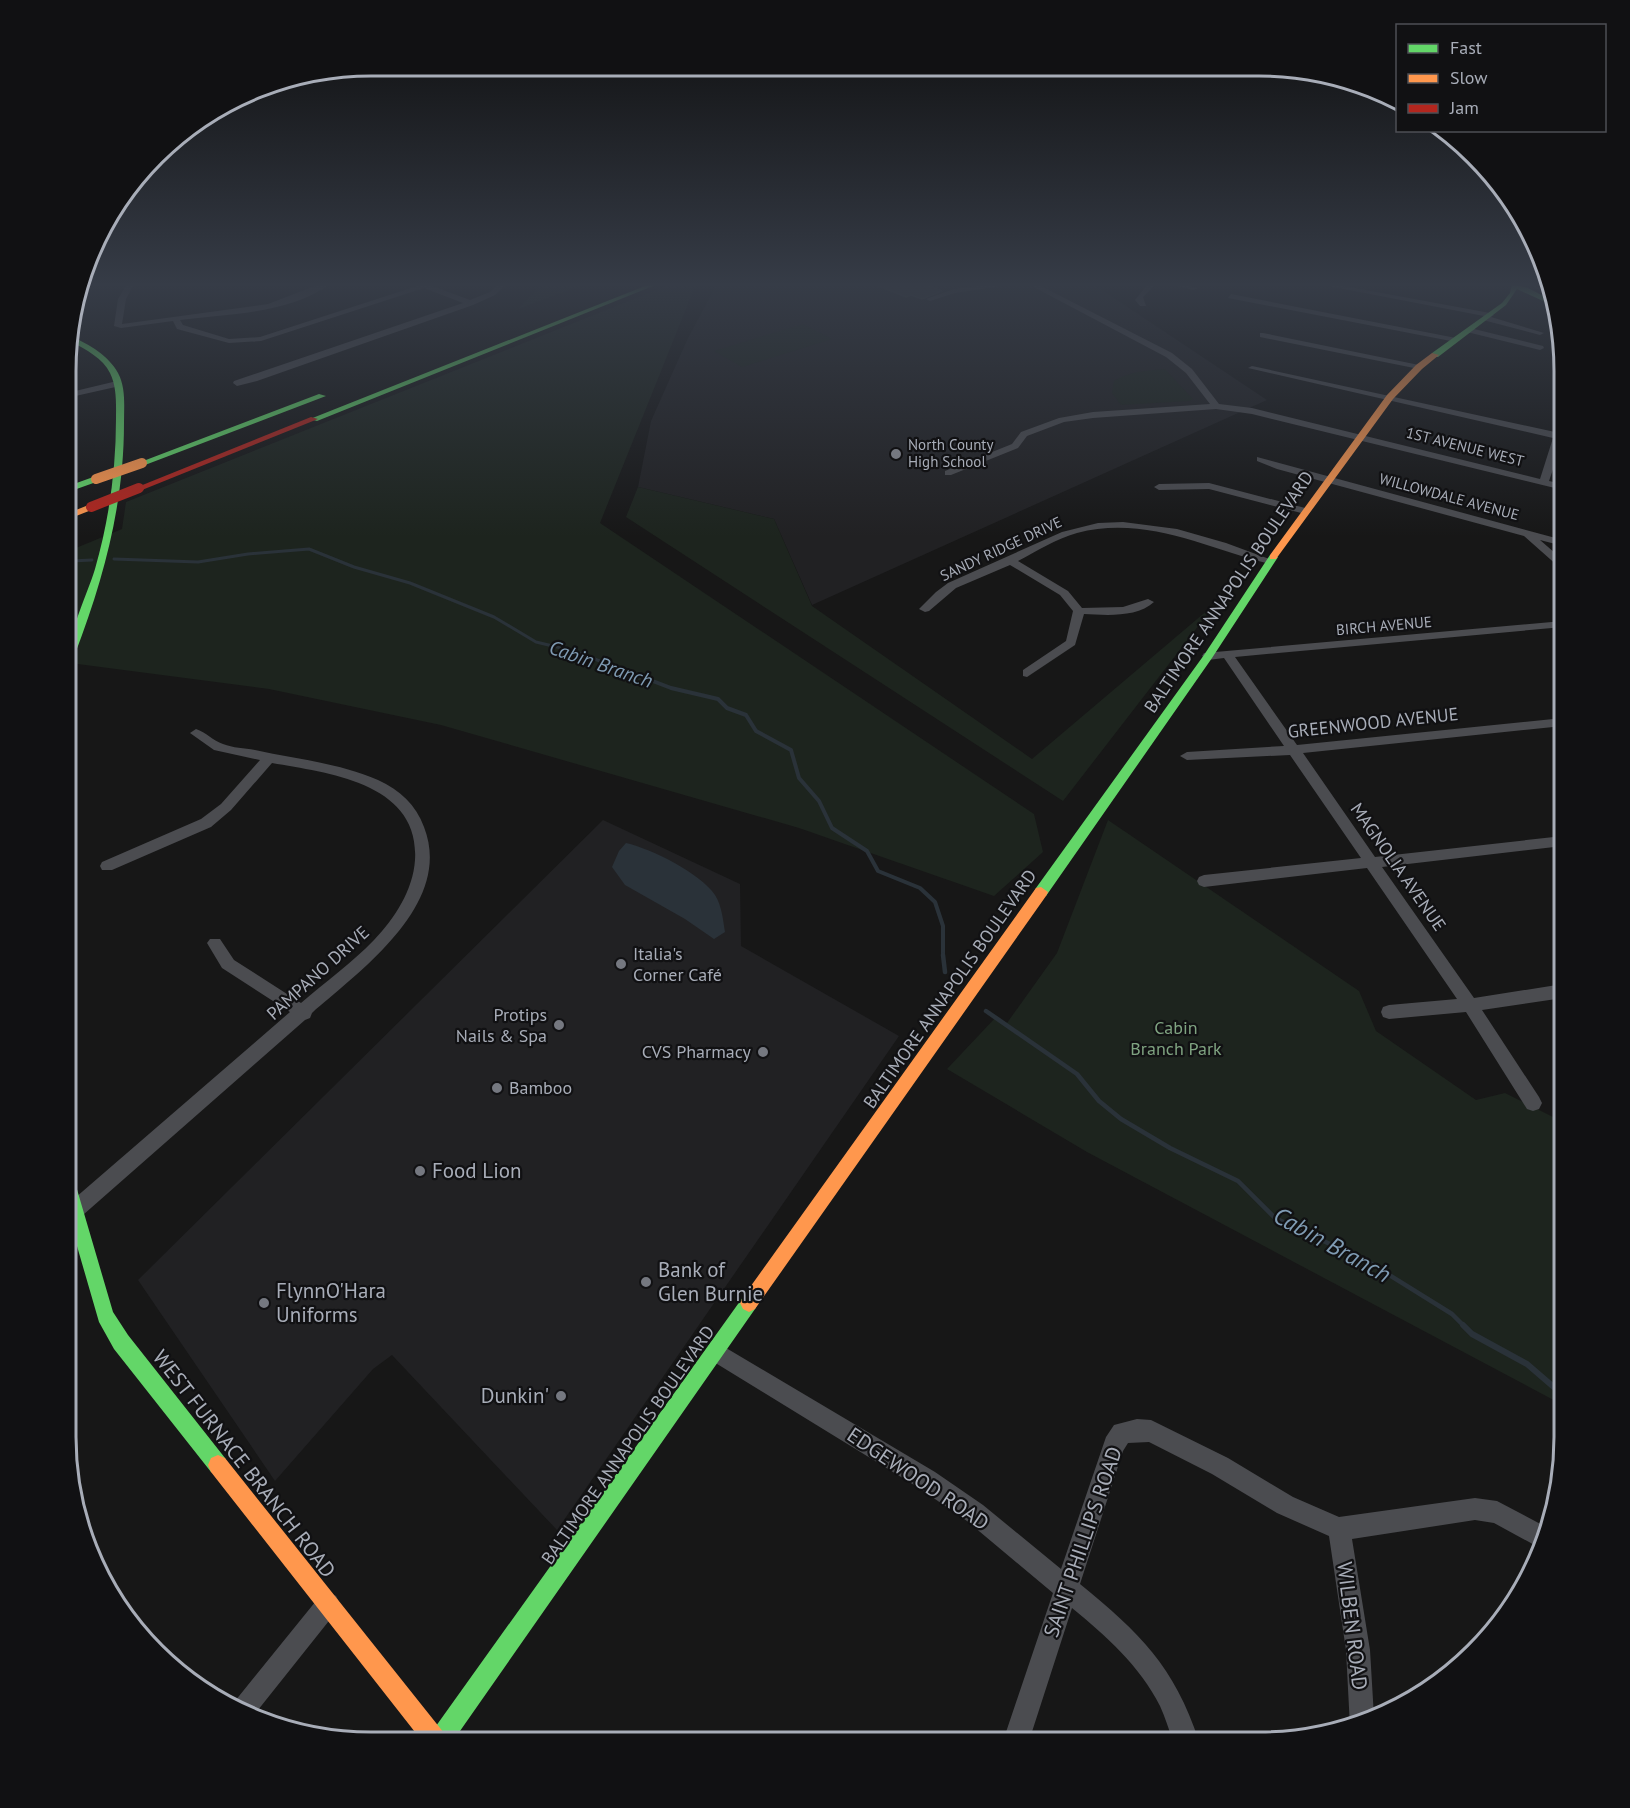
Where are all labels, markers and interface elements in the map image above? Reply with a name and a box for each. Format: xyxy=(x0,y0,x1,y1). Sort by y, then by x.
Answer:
legend xyxy=(1396,24,1606,132)
text: Fast xyxy=(1450,36,1482,59)
text: Slow xyxy=(1450,66,1488,89)
text: Jam xyxy=(1449,96,1479,119)
street label: 1ST AVENUE WEST xyxy=(1404,423,1527,470)
place label: North County High School xyxy=(908,435,993,471)
marker: North County High School xyxy=(889,447,903,461)
street label: BALTIMORE ANNAPOLIS BOULEVARD xyxy=(1139,466,1318,717)
street label: WILLOWDALE AVENUE xyxy=(1377,469,1521,524)
street label: SANDY RIDGE DRIVE xyxy=(937,512,1065,585)
street label: BIRCH AVENUE xyxy=(1335,612,1433,639)
water label: Cabin Branch xyxy=(546,634,656,694)
street label: GREENWOOD AVENUE xyxy=(1287,702,1459,743)
street label: MAGNOLIA AVENUE xyxy=(1346,798,1451,935)
street label: BALTIMORE ANNAPOLIS BOULEVARD xyxy=(858,865,1041,1113)
street label: PAMPANO DRIVE xyxy=(262,921,374,1025)
place label: Italia's Corner Café xyxy=(633,942,722,986)
marker: Italia's Corner Café xyxy=(614,957,628,971)
place label: Protips Nails & Spa xyxy=(456,1003,547,1047)
park label: Cabin Branch Park xyxy=(1130,1016,1222,1060)
marker: Protips Nails & Spa xyxy=(552,1018,566,1032)
place label: CVS Pharmacy xyxy=(642,1040,752,1063)
marker: CVS Pharmacy xyxy=(756,1045,770,1059)
place label: Bamboo xyxy=(509,1076,572,1099)
marker: Bamboo xyxy=(490,1081,504,1095)
place label: Food Lion xyxy=(432,1157,522,1184)
marker: Food Lion xyxy=(413,1164,427,1178)
water label: Cabin Branch xyxy=(1268,1200,1396,1290)
place label: Bank of Glen Burnie xyxy=(658,1256,763,1307)
marker: Bank of Glen Burnie xyxy=(639,1275,653,1289)
place label: FlynnO'Hara Uniforms xyxy=(276,1277,386,1328)
marker: FlynnO'Hara Uniforms xyxy=(257,1296,271,1310)
street label: BALTIMORE ANNAPOLIS BOULEVARD xyxy=(536,1321,719,1569)
street label: WEST FURNACE BRANCH ROAD xyxy=(147,1344,342,1583)
place label: Dunkin' xyxy=(481,1382,549,1409)
marker: Dunkin' xyxy=(554,1389,568,1403)
street label: EDGEWOOD ROAD xyxy=(842,1421,994,1536)
street label: SAINT PHILLIPS ROAD xyxy=(1037,1443,1128,1641)
street label: WILBEN ROAD xyxy=(1331,1560,1374,1692)

